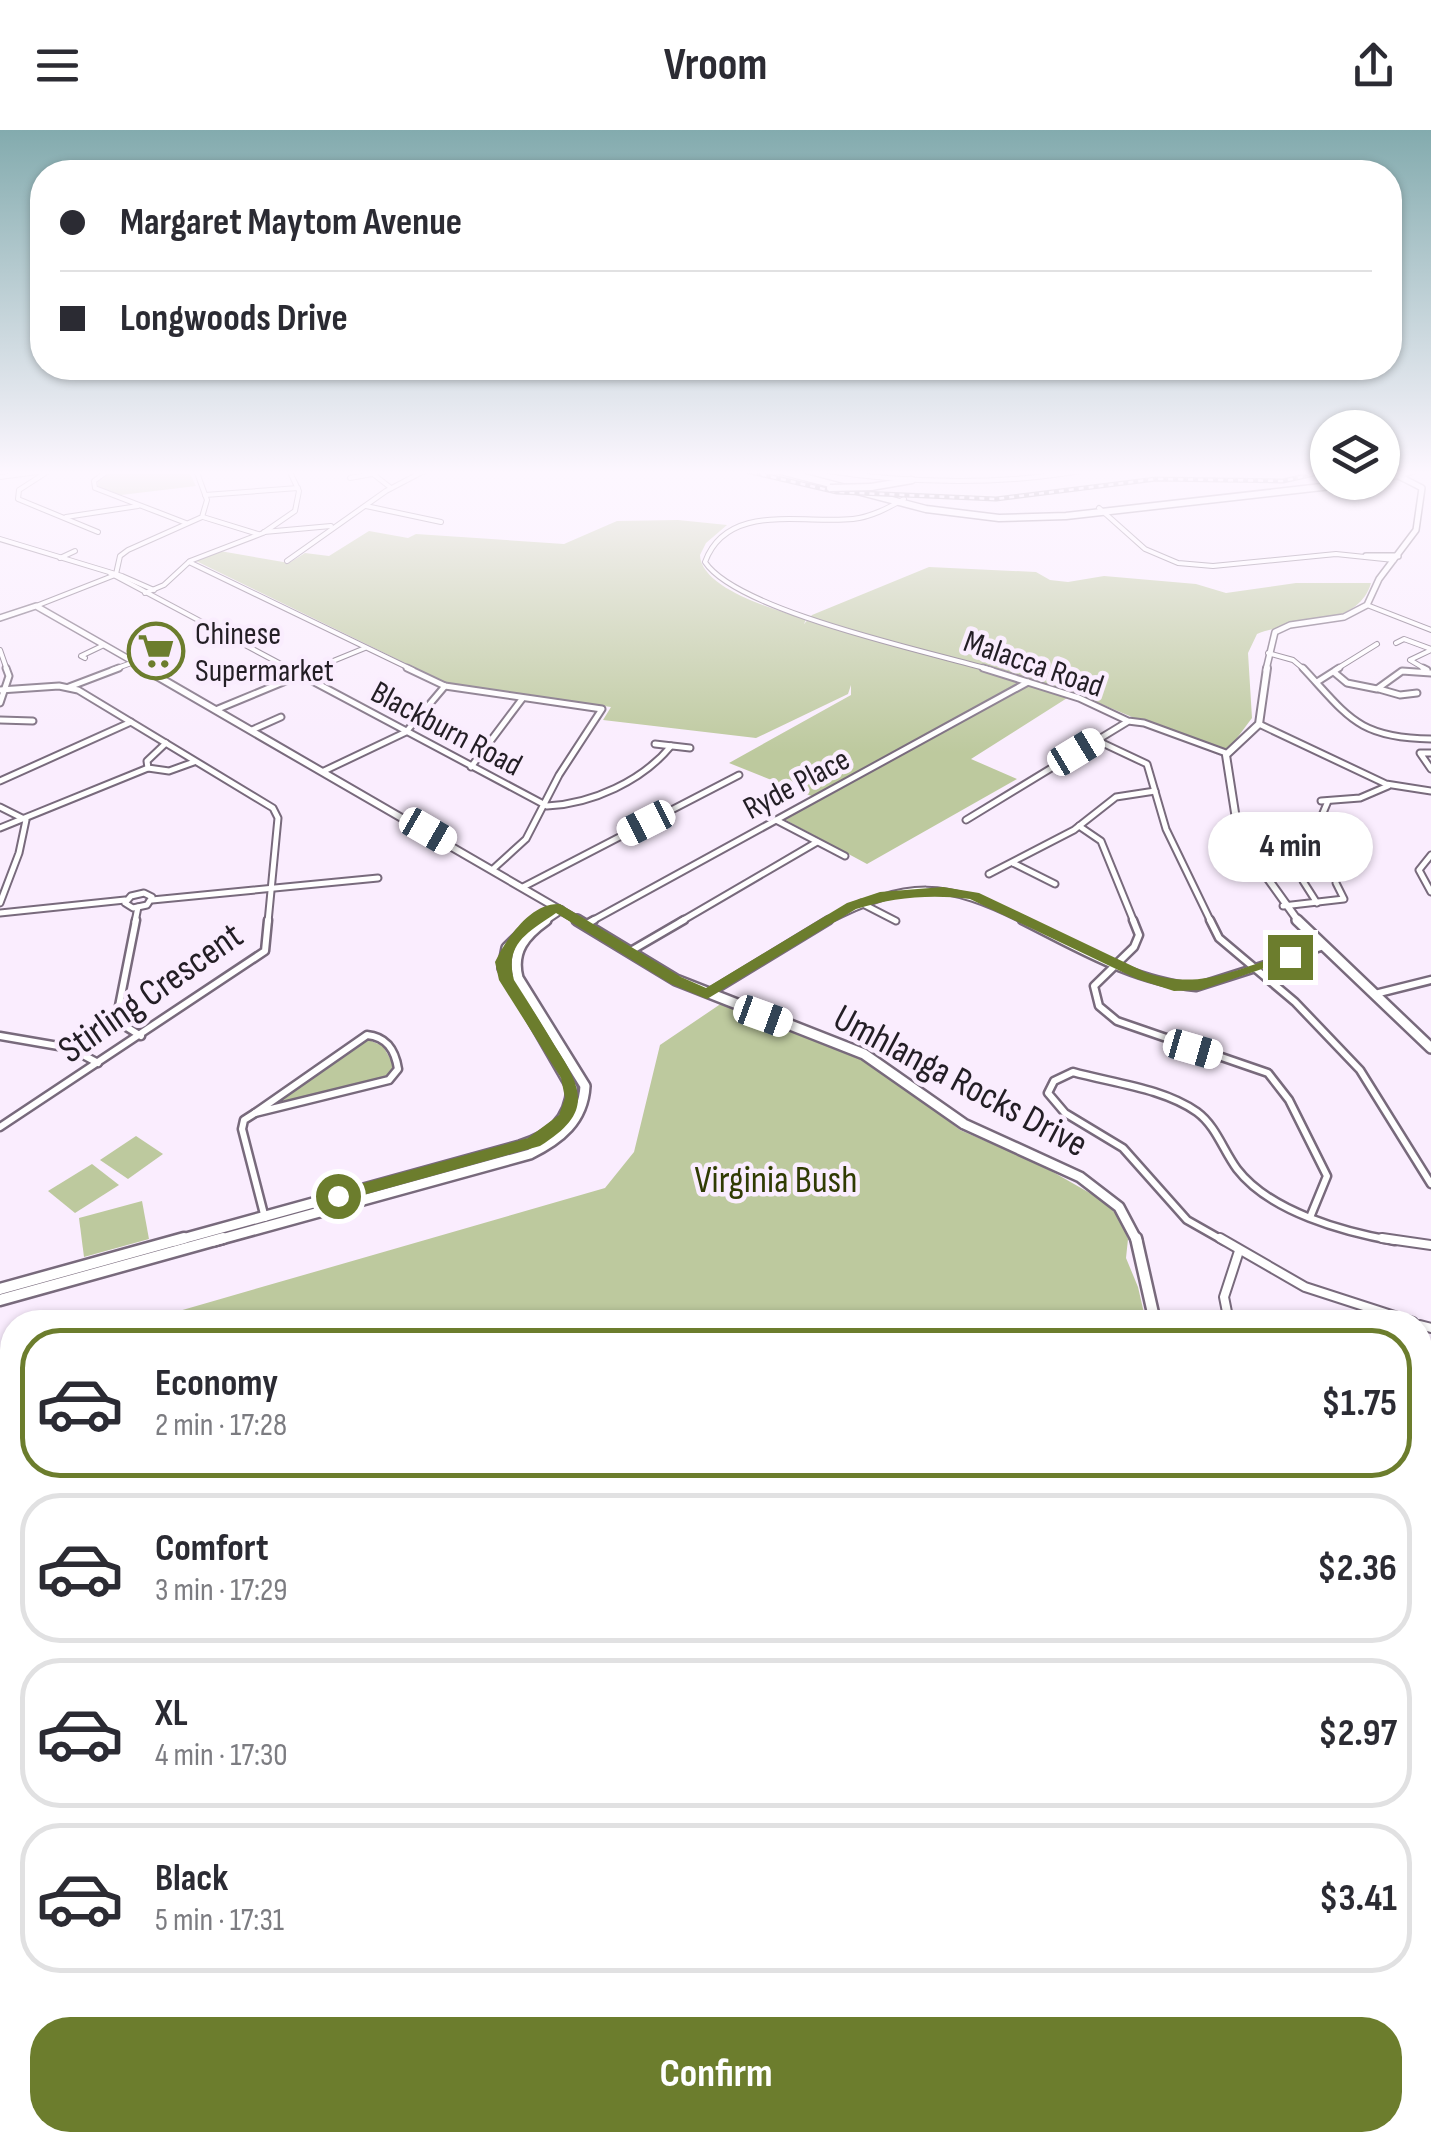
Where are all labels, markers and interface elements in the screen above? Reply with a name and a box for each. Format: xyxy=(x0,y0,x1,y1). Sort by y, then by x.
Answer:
icon: menu xyxy=(30,38,85,93)
text: Vroom xyxy=(664,38,767,93)
icon: share xyxy=(1346,38,1401,93)
text: Margaret Maytom Avenue xyxy=(120,200,462,245)
text: Longwoods Drive xyxy=(120,296,348,341)
map controls xyxy=(1310,410,1400,500)
button: layers xyxy=(1310,410,1400,500)
place label: Chinese Supermarket xyxy=(195,615,334,691)
supermarket icon: Chinese Supermarket xyxy=(126,621,186,681)
street label: Malacca Road xyxy=(958,622,1109,707)
street label: Blackburn Road xyxy=(364,673,529,785)
car xyxy=(1043,724,1109,780)
street label: Ryde Place xyxy=(737,740,857,829)
car xyxy=(612,796,680,850)
car xyxy=(395,803,461,859)
callout: 4 min xyxy=(1208,812,1372,882)
text: 4 min xyxy=(1260,827,1321,866)
street label: Stirling Crescent xyxy=(50,913,251,1073)
route end xyxy=(1268,935,1313,980)
car xyxy=(730,992,796,1040)
street label: Umhlanga Rocks Drive xyxy=(826,996,1095,1167)
car xyxy=(1160,1026,1226,1072)
park label: Virginia Bush xyxy=(695,1158,857,1203)
route start xyxy=(316,1174,361,1219)
icon: car xyxy=(35,1358,125,1448)
text: Economy xyxy=(155,1361,278,1406)
text: $1.75 xyxy=(1321,1381,1397,1426)
text: 2 min · 17:28 xyxy=(155,1406,287,1445)
icon: car xyxy=(35,1523,125,1613)
text: Comfort xyxy=(155,1526,269,1571)
text: $2.36 xyxy=(1317,1546,1397,1591)
text: 3 min · 17:29 xyxy=(155,1571,287,1610)
icon: car xyxy=(35,1688,125,1778)
text: XL xyxy=(155,1691,188,1736)
text: $2.97 xyxy=(1318,1711,1397,1756)
text: 4 min · 17:30 xyxy=(155,1736,288,1775)
icon: car xyxy=(35,1853,125,1943)
text: Black xyxy=(155,1856,228,1901)
text: $3.41 xyxy=(1319,1876,1397,1921)
text: 5 min · 17:31 xyxy=(155,1901,284,1940)
button: Confirm xyxy=(30,2017,1402,2132)

